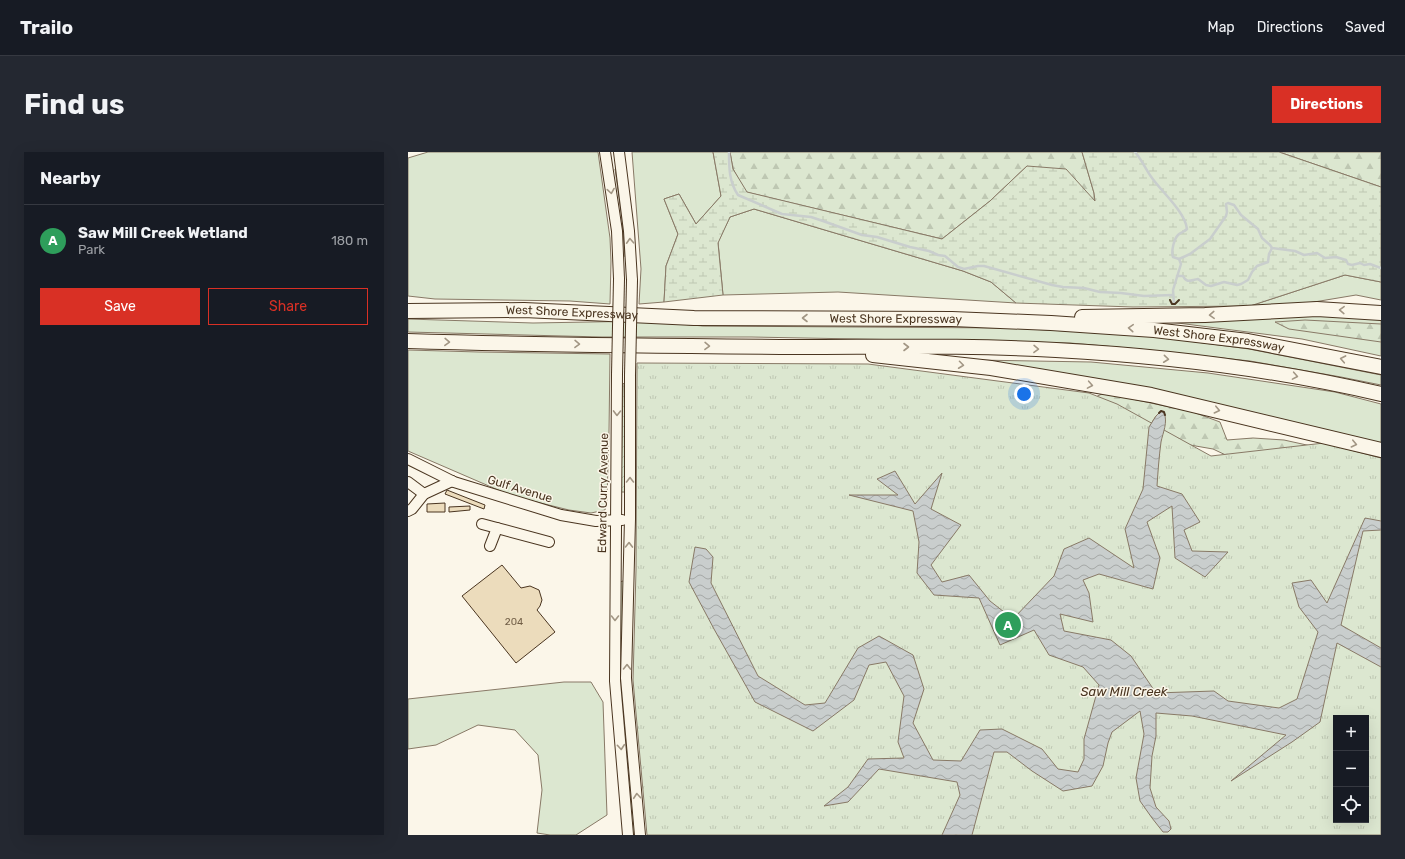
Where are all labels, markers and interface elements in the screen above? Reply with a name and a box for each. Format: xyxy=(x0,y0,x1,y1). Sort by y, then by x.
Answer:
text: Trailo xyxy=(20,16,73,39)
text: Map xyxy=(1208,19,1235,36)
text: Directions xyxy=(1257,19,1323,36)
text: Saved xyxy=(1345,19,1385,36)
button: Directions xyxy=(1272,86,1381,123)
text: Find us xyxy=(24,88,124,121)
text: Nearby xyxy=(40,168,101,188)
one-way arrow xyxy=(606,187,615,194)
text: Saw Mill Creek Wetland xyxy=(78,224,248,242)
text: A xyxy=(48,233,58,248)
text: 180 m xyxy=(331,233,368,248)
one-way arrow xyxy=(625,238,634,244)
text: Park xyxy=(78,242,105,257)
button: Save xyxy=(40,288,200,325)
button: Share xyxy=(208,288,368,325)
street label: West Shore Expressway xyxy=(506,303,639,322)
one-way arrow xyxy=(1339,306,1345,315)
one-way arrow xyxy=(1209,310,1215,319)
street label: West Shore Expressway xyxy=(830,312,963,326)
one-way arrow xyxy=(802,314,808,322)
street label: West Shore Expressway xyxy=(1152,323,1286,355)
one-way arrow xyxy=(1128,324,1134,333)
one-way arrow xyxy=(444,338,450,346)
one-way arrow xyxy=(574,340,580,348)
one-way arrow xyxy=(704,342,710,350)
one-way arrow xyxy=(903,343,909,351)
one-way arrow xyxy=(1033,345,1039,353)
one-way arrow xyxy=(1163,354,1169,363)
one-way arrow xyxy=(1340,355,1346,363)
one-way arrow xyxy=(958,360,964,369)
one-way arrow xyxy=(1292,371,1298,380)
one-way arrow xyxy=(1087,380,1093,389)
your location xyxy=(1014,384,1034,404)
one-way arrow xyxy=(1214,406,1220,414)
one-way arrow xyxy=(613,410,621,416)
street label: Edward Curry Avenue xyxy=(595,433,611,553)
one-way arrow xyxy=(1351,439,1357,447)
street label: Gulf Avenue xyxy=(486,472,554,506)
one-way arrow xyxy=(626,477,634,483)
one-way arrow xyxy=(625,542,633,548)
pin: A xyxy=(995,610,1021,640)
one-way arrow xyxy=(611,615,619,621)
house number: 204 xyxy=(505,616,523,628)
one-way arrow xyxy=(623,664,631,670)
water label: Saw Mill Creek xyxy=(1081,684,1168,699)
map controls xyxy=(1333,715,1369,823)
button: + xyxy=(1333,715,1369,751)
one-way arrow xyxy=(616,744,625,750)
button: − xyxy=(1333,751,1369,787)
button: locate xyxy=(1333,787,1369,823)
one-way arrow xyxy=(633,793,642,799)

